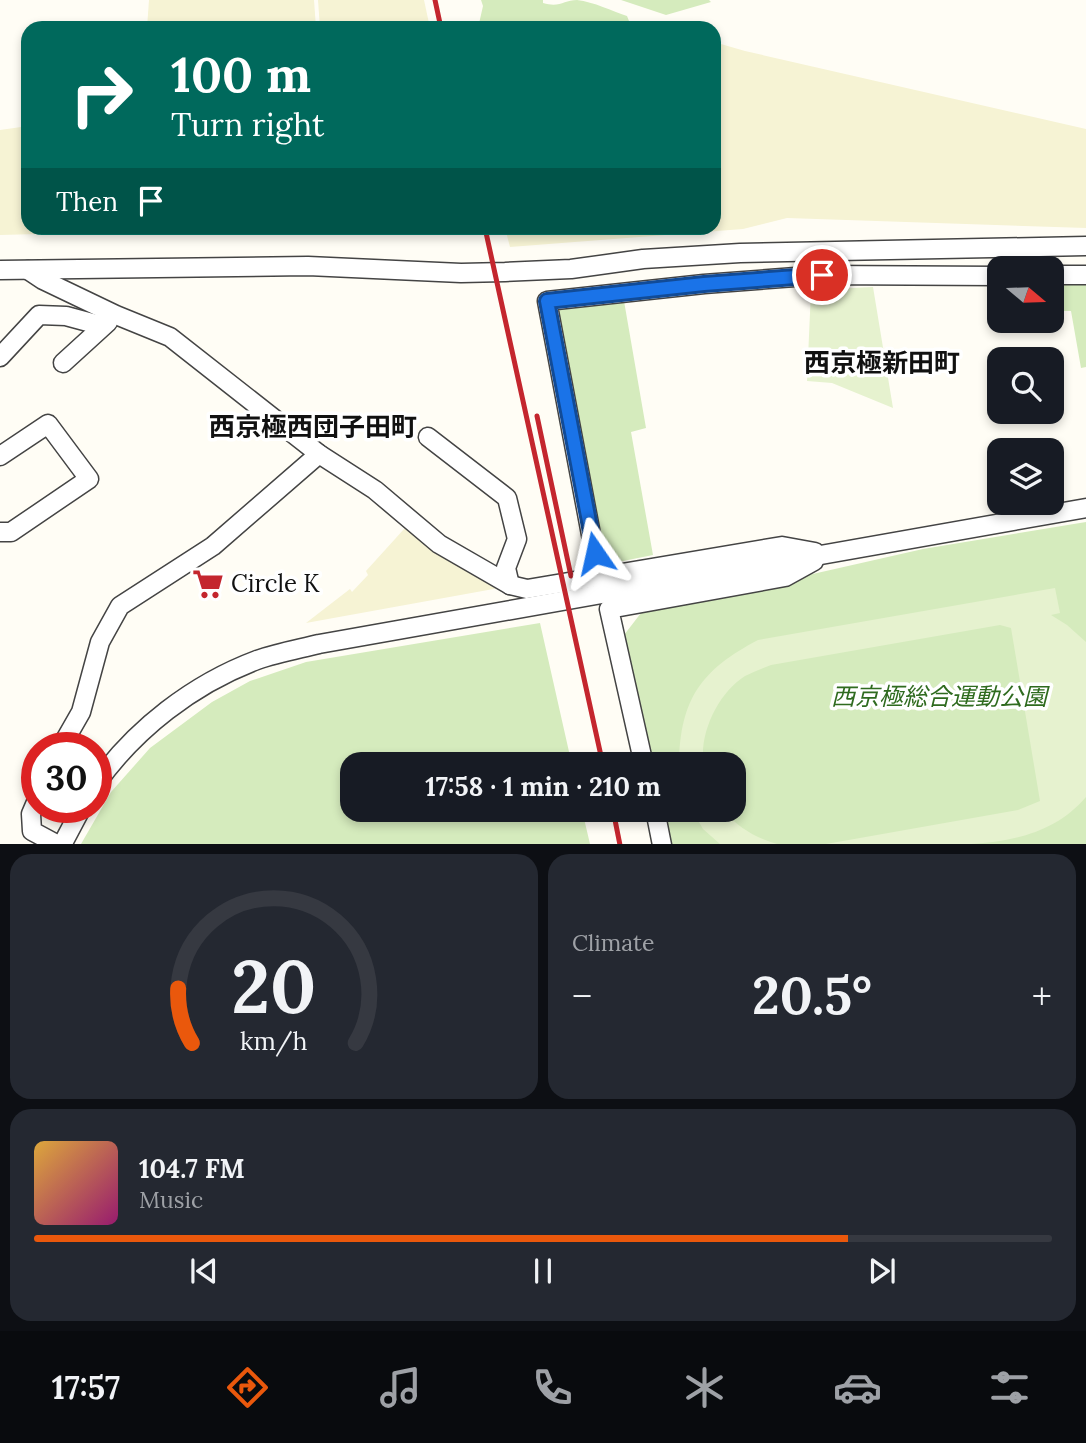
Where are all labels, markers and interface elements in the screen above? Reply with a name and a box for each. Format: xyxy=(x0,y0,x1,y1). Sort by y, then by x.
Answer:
text: 100 m xyxy=(171,43,311,105)
icon: right xyxy=(56,49,147,140)
text: Turn right xyxy=(171,104,324,145)
icon: arrive xyxy=(132,182,170,220)
text: Then xyxy=(56,185,118,218)
pin xyxy=(792,245,852,305)
icon: arrive xyxy=(803,256,841,294)
north arrow xyxy=(987,256,1064,332)
map controls xyxy=(987,256,1064,515)
district label: 西京極新田町 xyxy=(804,346,960,379)
button: search xyxy=(987,347,1064,424)
district label: 西京極西団子田町 xyxy=(209,410,417,443)
button: layers xyxy=(987,438,1064,515)
position arrow xyxy=(558,516,632,590)
supermarket icon: Circle K xyxy=(191,567,225,601)
place label: Circle K xyxy=(231,568,320,599)
park label: 西京極総合運動公園 xyxy=(831,681,1050,712)
speed limit sign: 30 xyxy=(21,732,112,823)
text: 17:58 · 1 min · 210 m xyxy=(425,770,661,803)
text: Climate xyxy=(572,928,654,957)
text: 20 xyxy=(231,940,317,1033)
text: 20.5° xyxy=(752,962,872,1028)
text: − xyxy=(572,972,592,1020)
text: + xyxy=(1032,972,1052,1020)
text: km/h xyxy=(240,1024,308,1056)
text: 104.7 FM xyxy=(139,1152,245,1185)
text: Music xyxy=(139,1185,203,1214)
icon: previous xyxy=(185,1252,223,1290)
icon: pause xyxy=(524,1252,562,1290)
icon: next xyxy=(863,1252,901,1290)
icon: directions xyxy=(223,1363,272,1412)
icon: music xyxy=(376,1363,425,1412)
icon: phone xyxy=(528,1363,577,1412)
icon: climate xyxy=(680,1363,729,1412)
icon: car xyxy=(833,1363,882,1412)
icon: filters xyxy=(985,1363,1034,1412)
text: 17:57 xyxy=(52,1367,120,1408)

